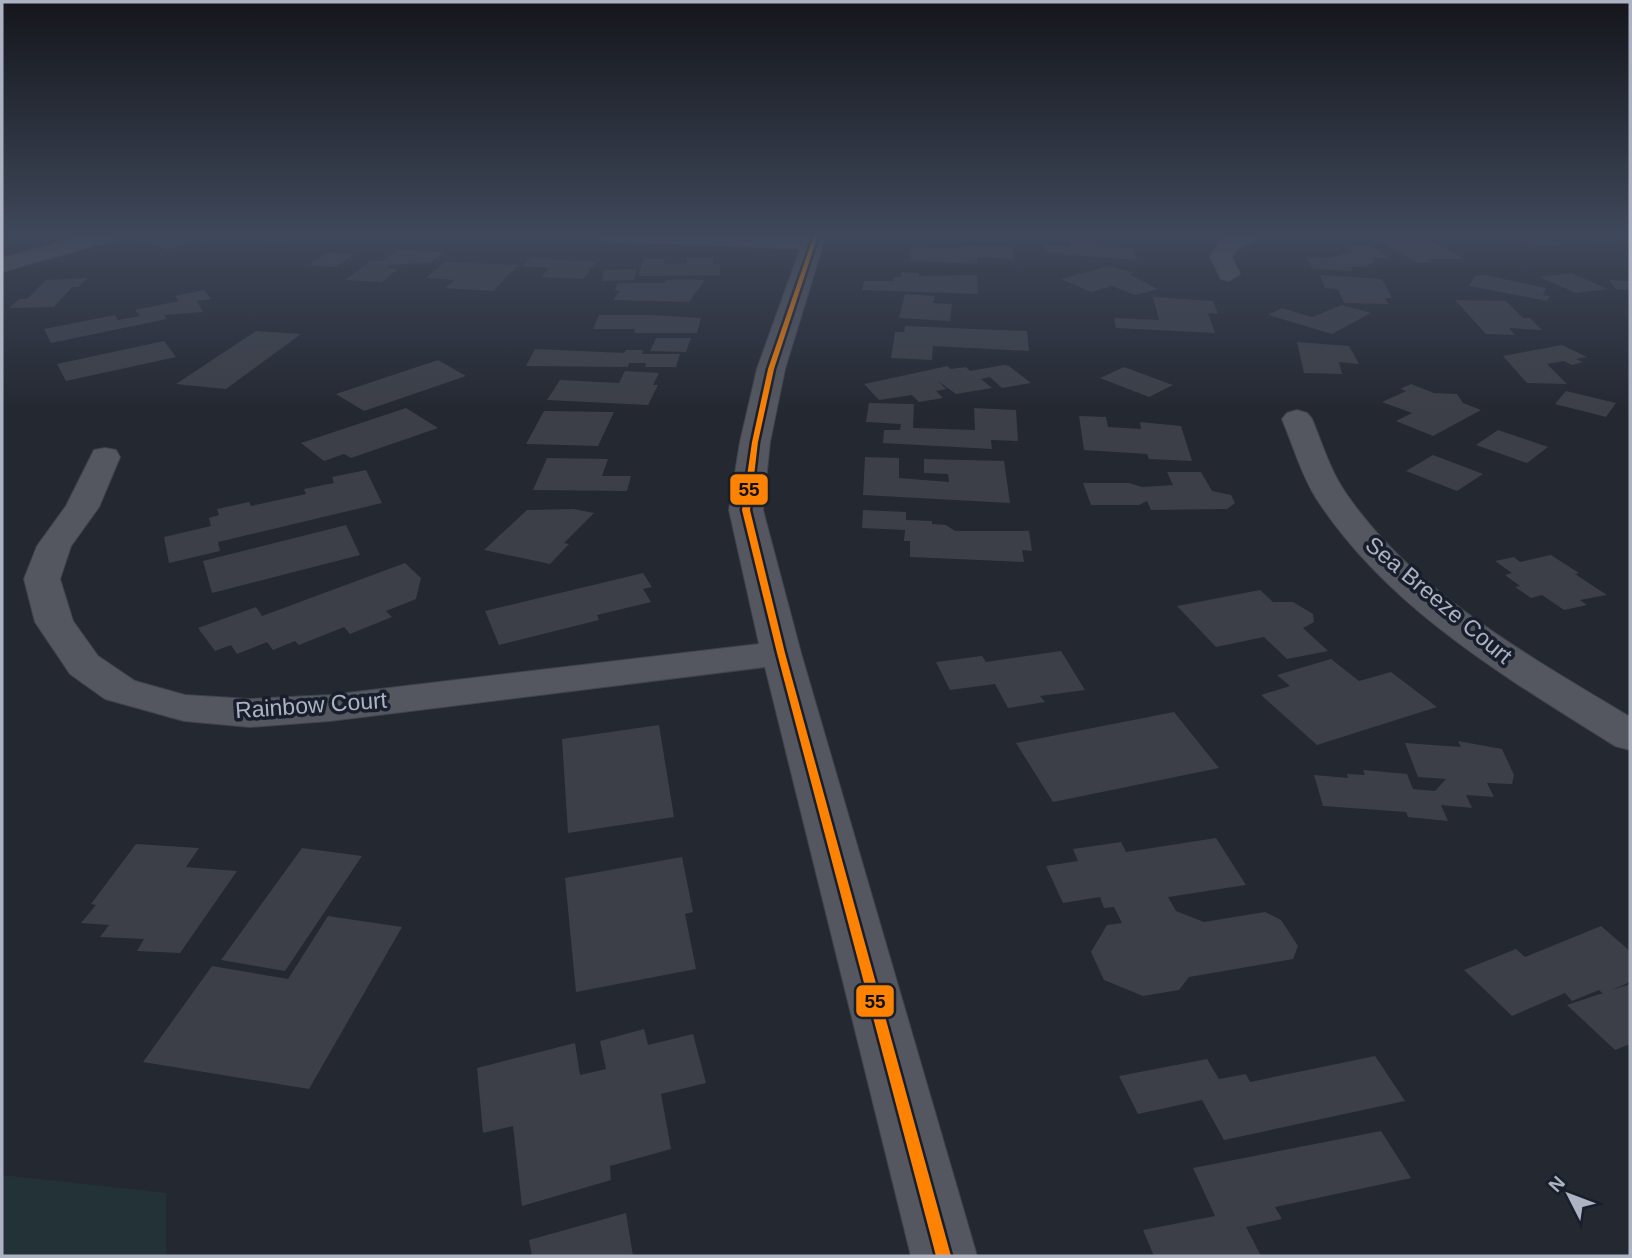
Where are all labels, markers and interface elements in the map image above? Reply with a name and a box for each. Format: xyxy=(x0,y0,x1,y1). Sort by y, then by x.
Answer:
line badge: 55 xyxy=(729,473,769,506)
text: 55 xyxy=(738,479,760,500)
street label: Sea Breeze Court xyxy=(1361,531,1518,669)
street label: Rainbow Court xyxy=(234,687,388,723)
line badge: 55 xyxy=(855,984,895,1018)
text: 55 xyxy=(864,991,886,1012)
north arrow xyxy=(1534,1160,1604,1230)
text: N xyxy=(1544,1172,1569,1196)

